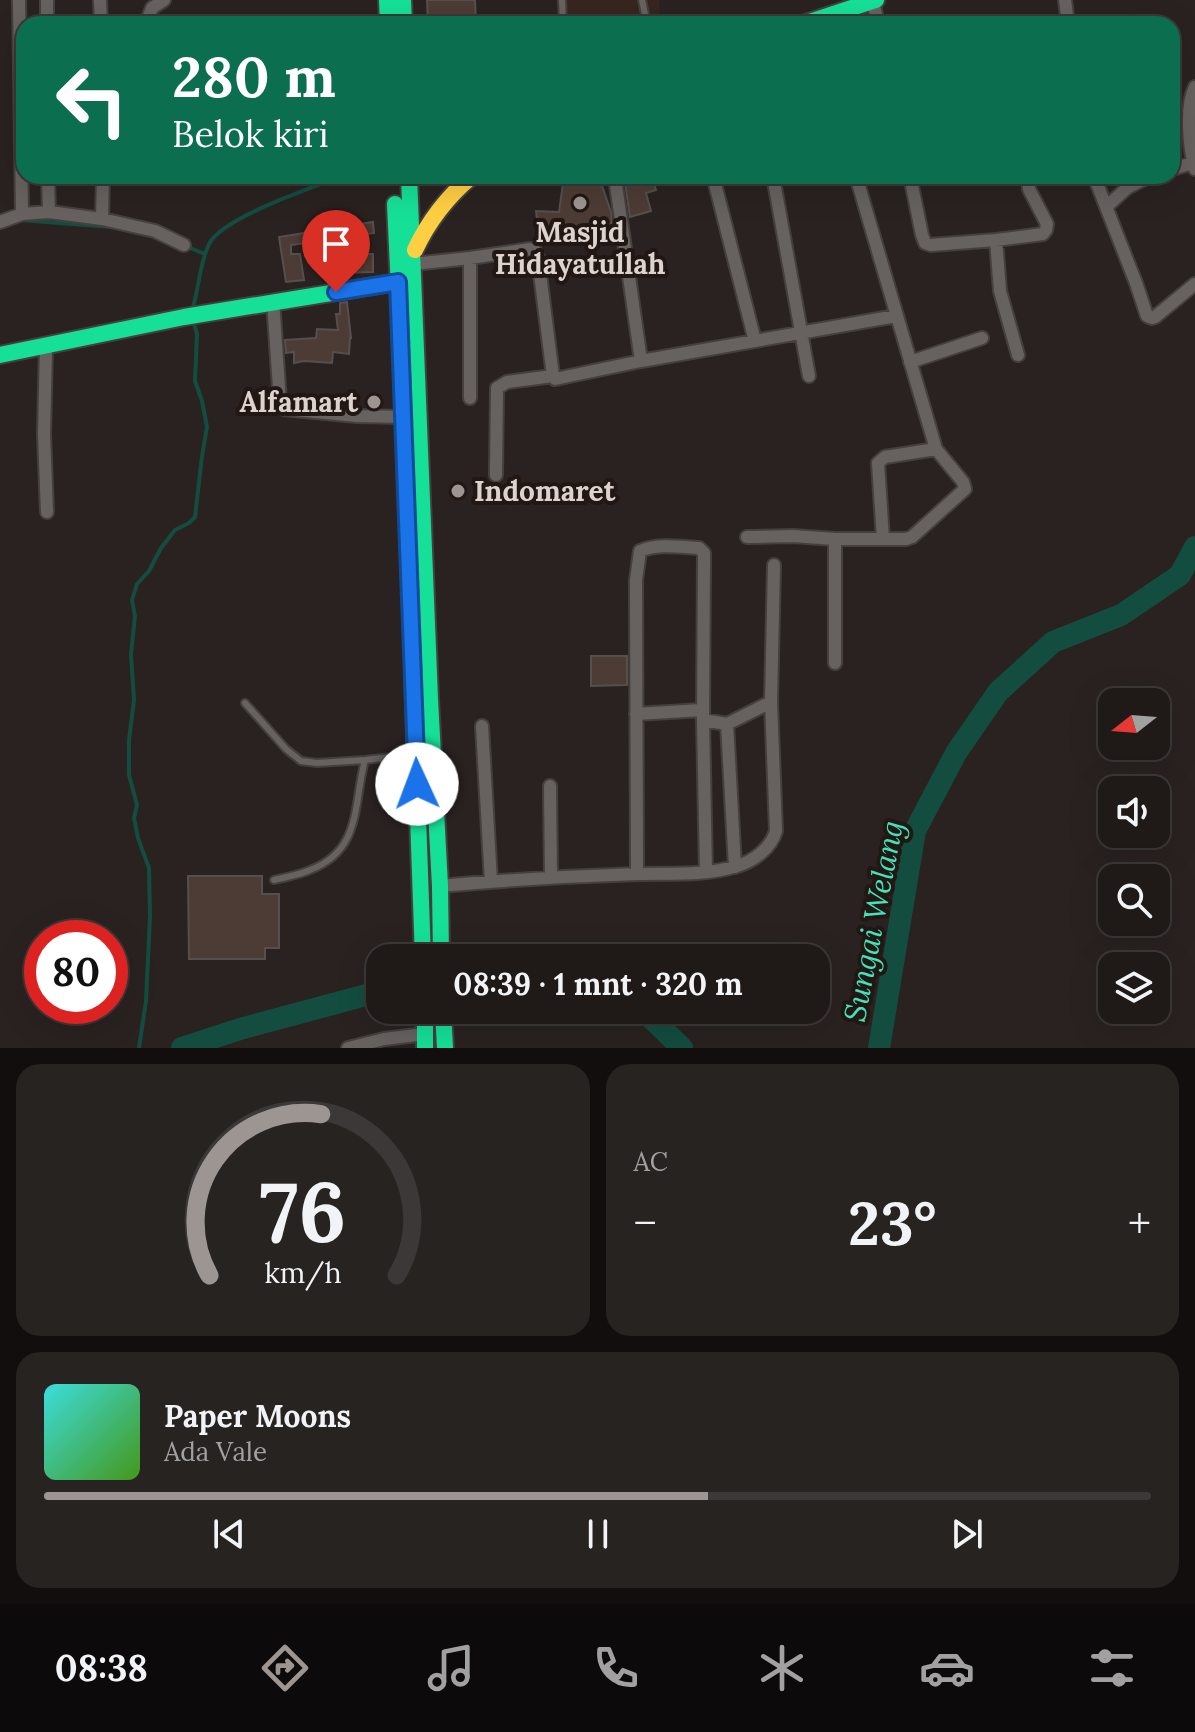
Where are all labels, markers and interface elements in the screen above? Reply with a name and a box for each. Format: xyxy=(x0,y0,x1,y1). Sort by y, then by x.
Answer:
text: 280 m xyxy=(172,41,336,112)
icon: left xyxy=(40,48,144,152)
text: Belok kiri xyxy=(172,111,329,157)
marker: Masjid Hidayatullah xyxy=(571,194,589,212)
pin xyxy=(302,210,370,292)
place label: Masjid Hidayatullah xyxy=(495,214,665,282)
icon: arrive xyxy=(314,222,358,266)
place label: Alfamart xyxy=(239,384,358,420)
marker: Alfamart xyxy=(365,393,383,411)
place label: Indomaret xyxy=(474,473,616,509)
marker: Indomaret xyxy=(449,482,467,500)
north arrow xyxy=(1098,688,1170,760)
map controls xyxy=(1098,688,1170,1024)
position arrow xyxy=(375,742,459,826)
button: sound xyxy=(1098,776,1170,848)
water label: Sungai Welang xyxy=(835,817,911,1025)
button: search xyxy=(1098,864,1170,936)
speed limit sign: 80 xyxy=(24,920,128,1024)
button: layers xyxy=(1098,952,1170,1024)
text: 08:39 · 1 mnt · 320 m xyxy=(453,965,743,1003)
text: AC xyxy=(634,1145,668,1178)
text: 76 xyxy=(259,1158,346,1265)
text: 23° xyxy=(848,1185,937,1261)
text: − xyxy=(634,1195,657,1251)
text: + xyxy=(1128,1195,1151,1251)
text: km/h xyxy=(264,1254,341,1291)
text: Paper Moons xyxy=(164,1397,351,1435)
text: Ada Vale xyxy=(164,1435,267,1468)
icon: previous xyxy=(207,1512,251,1556)
icon: pause xyxy=(576,1512,620,1556)
icon: next xyxy=(945,1512,989,1556)
icon: directions xyxy=(257,1640,313,1696)
icon: music xyxy=(423,1640,479,1696)
icon: phone xyxy=(588,1640,644,1696)
icon: climate xyxy=(754,1640,810,1696)
icon: car xyxy=(919,1640,975,1696)
icon: filters xyxy=(1084,1640,1140,1696)
text: 08:38 xyxy=(55,1645,148,1691)

